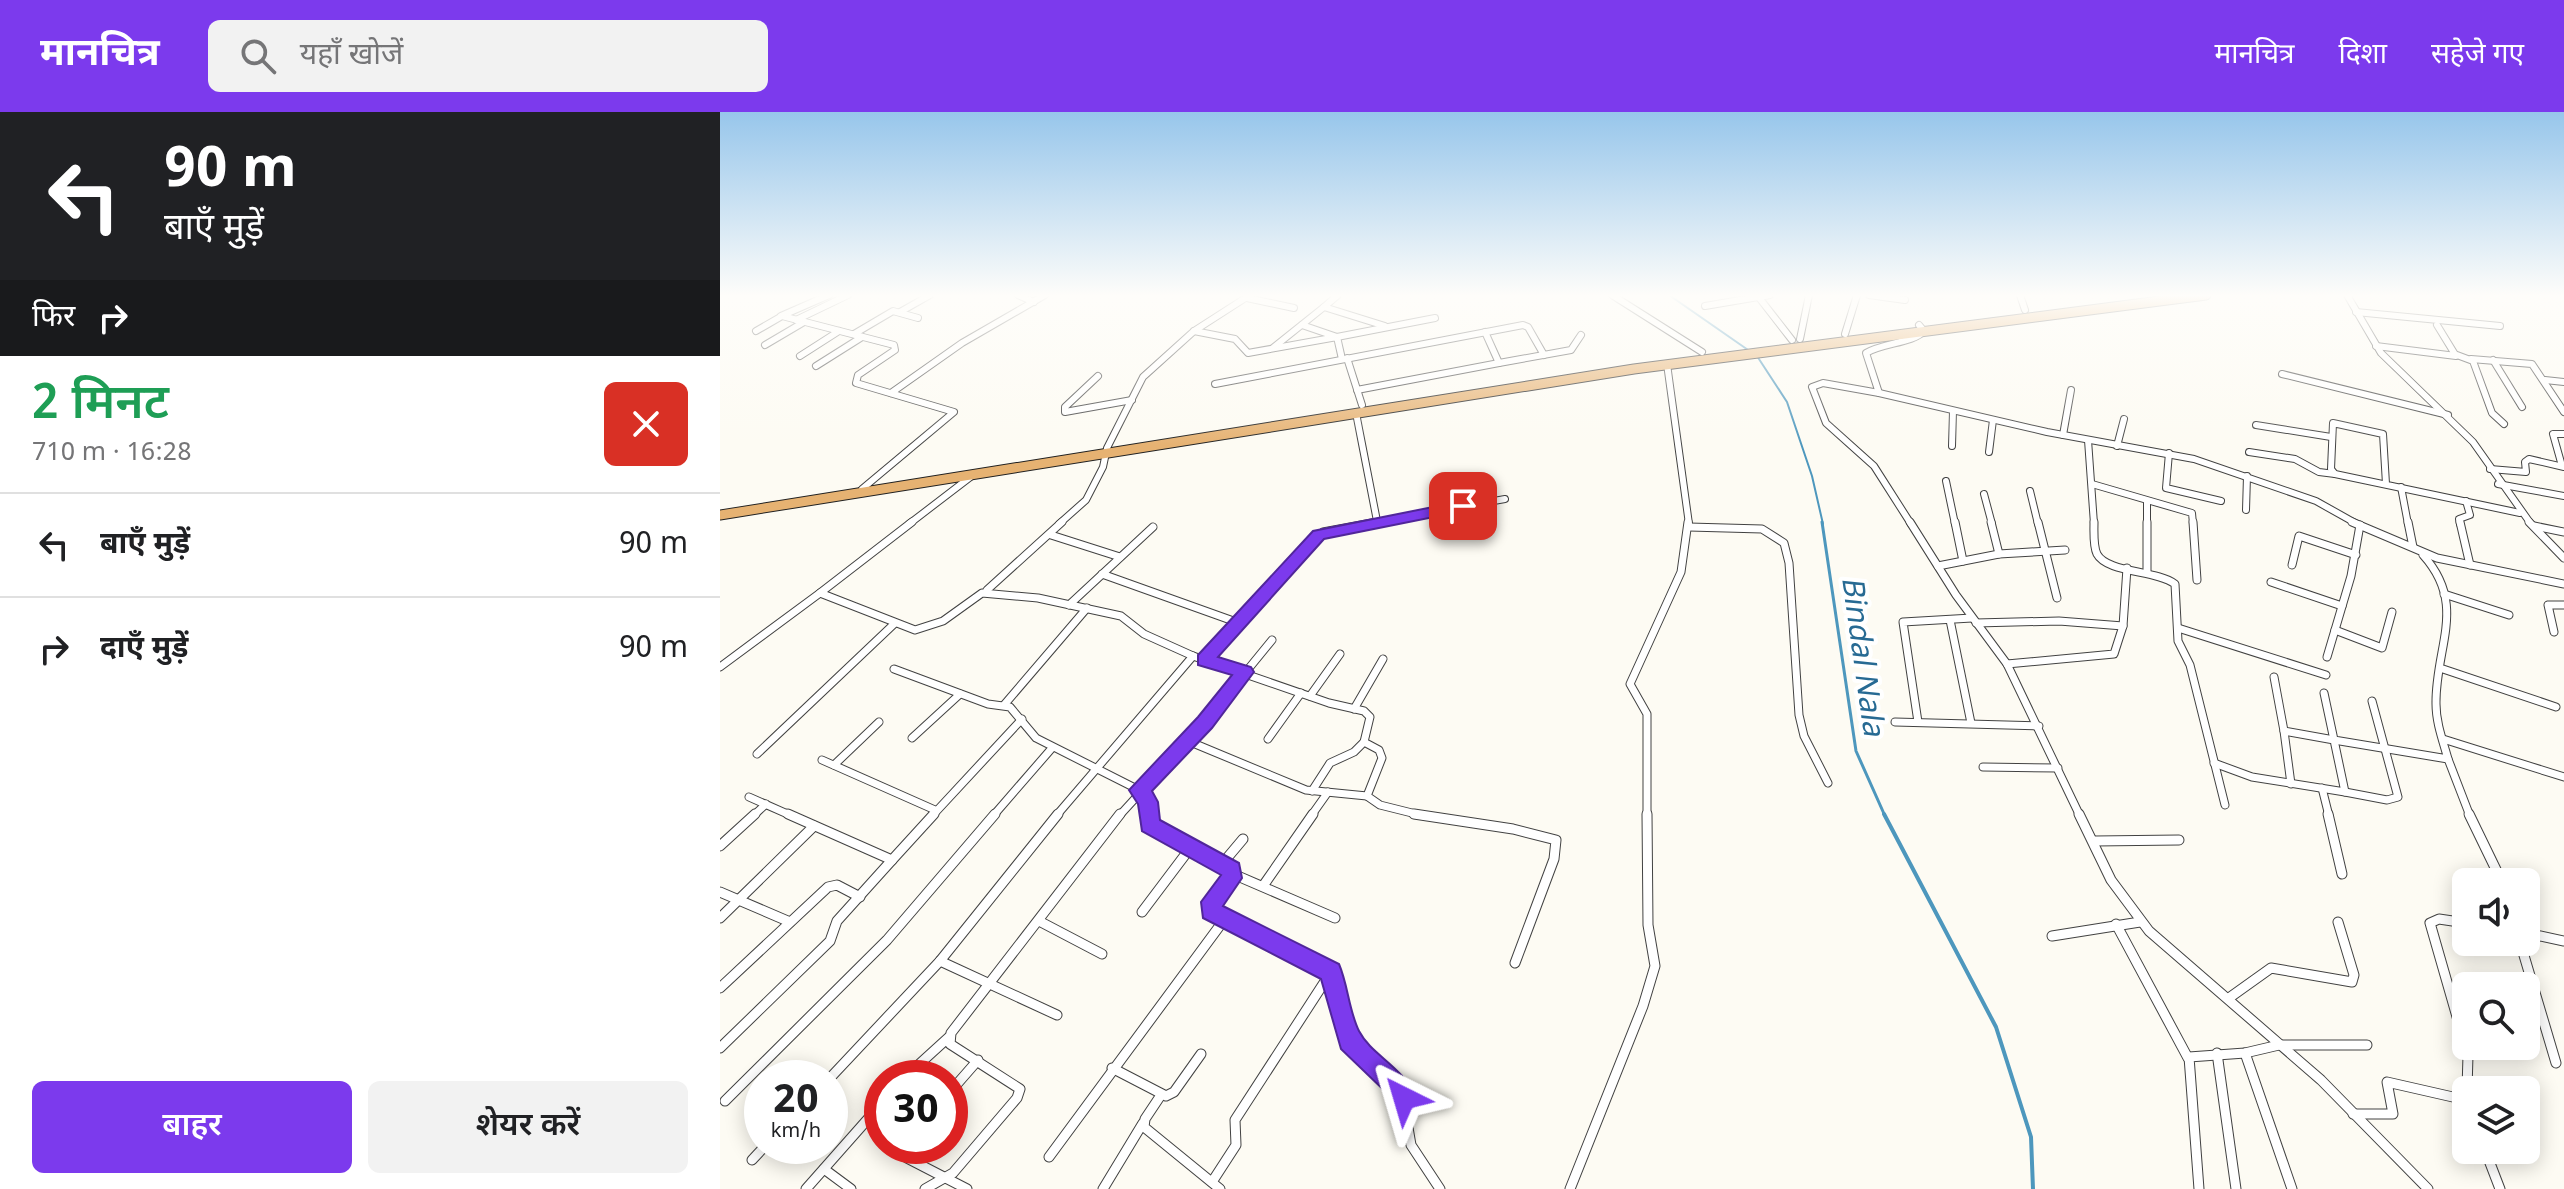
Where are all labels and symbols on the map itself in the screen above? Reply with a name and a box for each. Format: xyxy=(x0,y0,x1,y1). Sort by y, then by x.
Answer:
pin xyxy=(1429,472,1497,540)
water label: Bindal Nala xyxy=(1830,574,1891,740)
position arrow xyxy=(1362,1056,1446,1140)
speed limit sign: 30 xyxy=(864,1060,968,1164)

